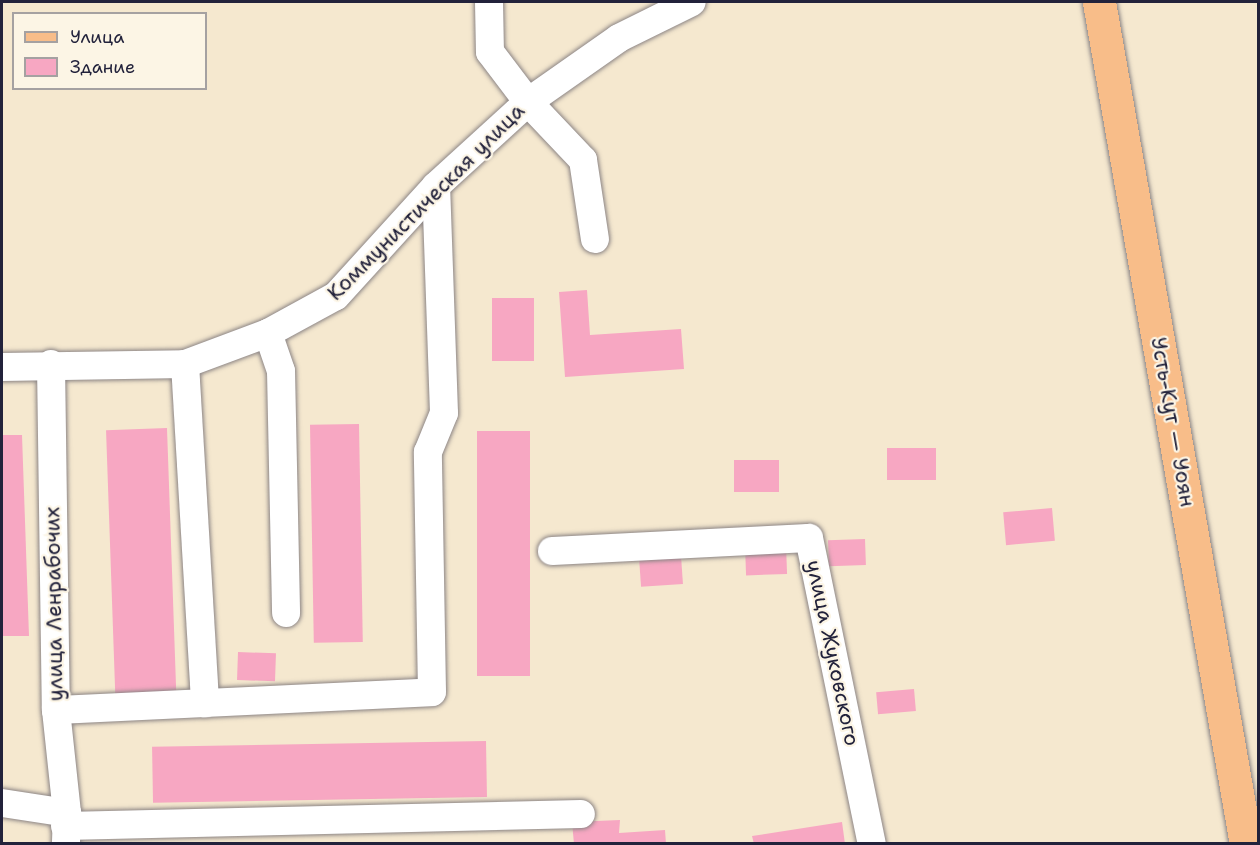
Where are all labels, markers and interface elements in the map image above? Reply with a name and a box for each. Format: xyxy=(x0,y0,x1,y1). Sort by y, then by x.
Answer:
legend xyxy=(12,12,207,90)
text: Улица xyxy=(70,25,124,49)
text: Здание xyxy=(70,55,135,79)
street label: Коммунистическая улица xyxy=(322,98,530,306)
street label: Усть-Кут — Уоян xyxy=(1146,335,1200,509)
street label: улица Ленрабочих xyxy=(40,507,68,701)
street label: улица Жуковского xyxy=(801,558,865,748)

